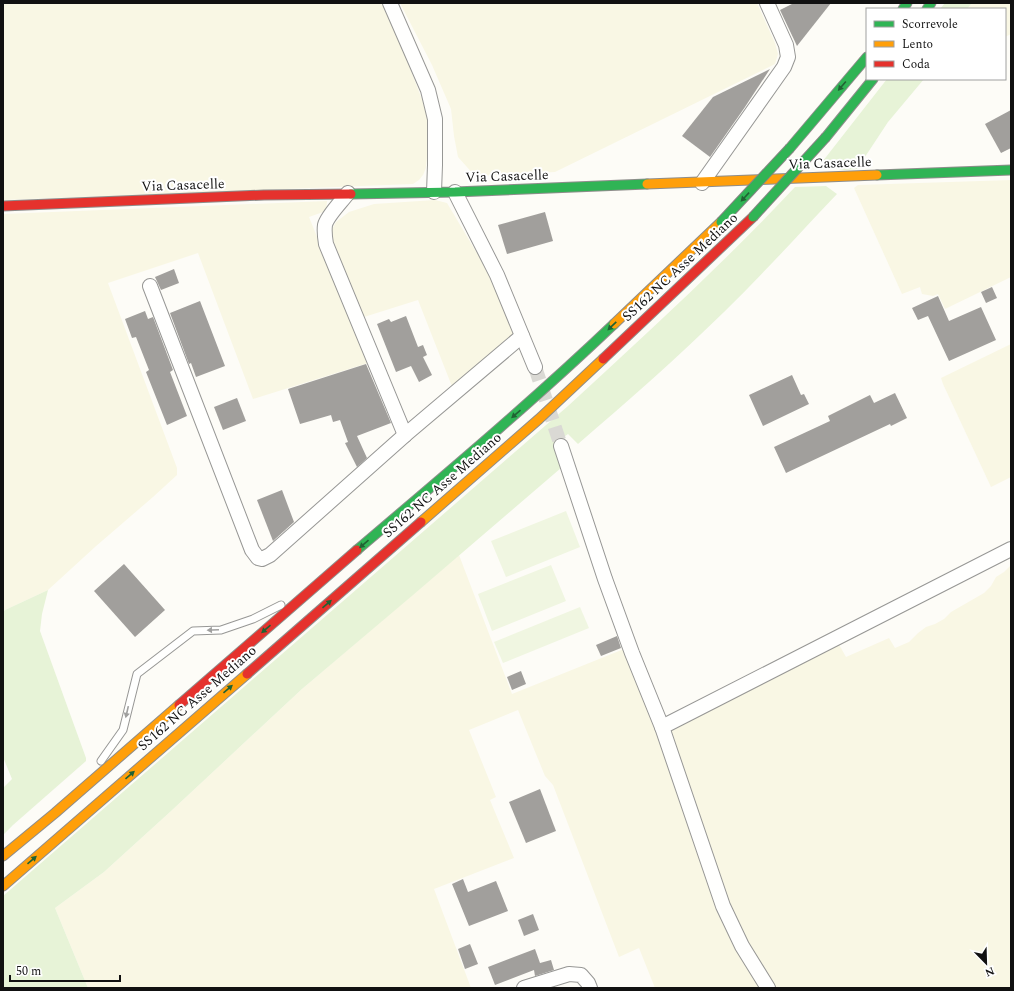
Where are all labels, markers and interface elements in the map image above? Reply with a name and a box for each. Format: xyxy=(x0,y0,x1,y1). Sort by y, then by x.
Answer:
legend xyxy=(866,8,1006,80)
text: Scorrevole xyxy=(902,15,958,34)
text: Lento xyxy=(902,35,933,54)
text: Coda xyxy=(902,55,930,74)
one-way arrow xyxy=(837,81,846,92)
street label: Via Casacelle xyxy=(788,151,872,175)
street label: Via Casacelle xyxy=(465,164,549,188)
street label: Via Casacelle xyxy=(141,173,225,197)
one-way arrow xyxy=(740,192,749,202)
street label: SS162 NC Asse Mediano xyxy=(617,208,743,326)
one-way arrow xyxy=(607,321,617,331)
one-way arrow xyxy=(511,409,521,418)
street label: SS162 NC Asse Mediano xyxy=(378,427,506,543)
one-way arrow xyxy=(359,539,370,548)
one-way arrow xyxy=(321,599,332,608)
one-way arrow xyxy=(261,624,271,633)
one-way arrow xyxy=(206,627,219,633)
street label: SS162 NC Asse Mediano xyxy=(133,640,261,756)
one-way arrow xyxy=(223,685,234,694)
one-way arrow xyxy=(124,706,130,718)
one-way arrow xyxy=(125,770,136,779)
one-way arrow xyxy=(28,856,37,865)
north arrow xyxy=(966,943,1006,983)
scale bar xyxy=(10,957,120,983)
text: 50 m xyxy=(16,962,41,981)
text: N xyxy=(982,962,997,981)

